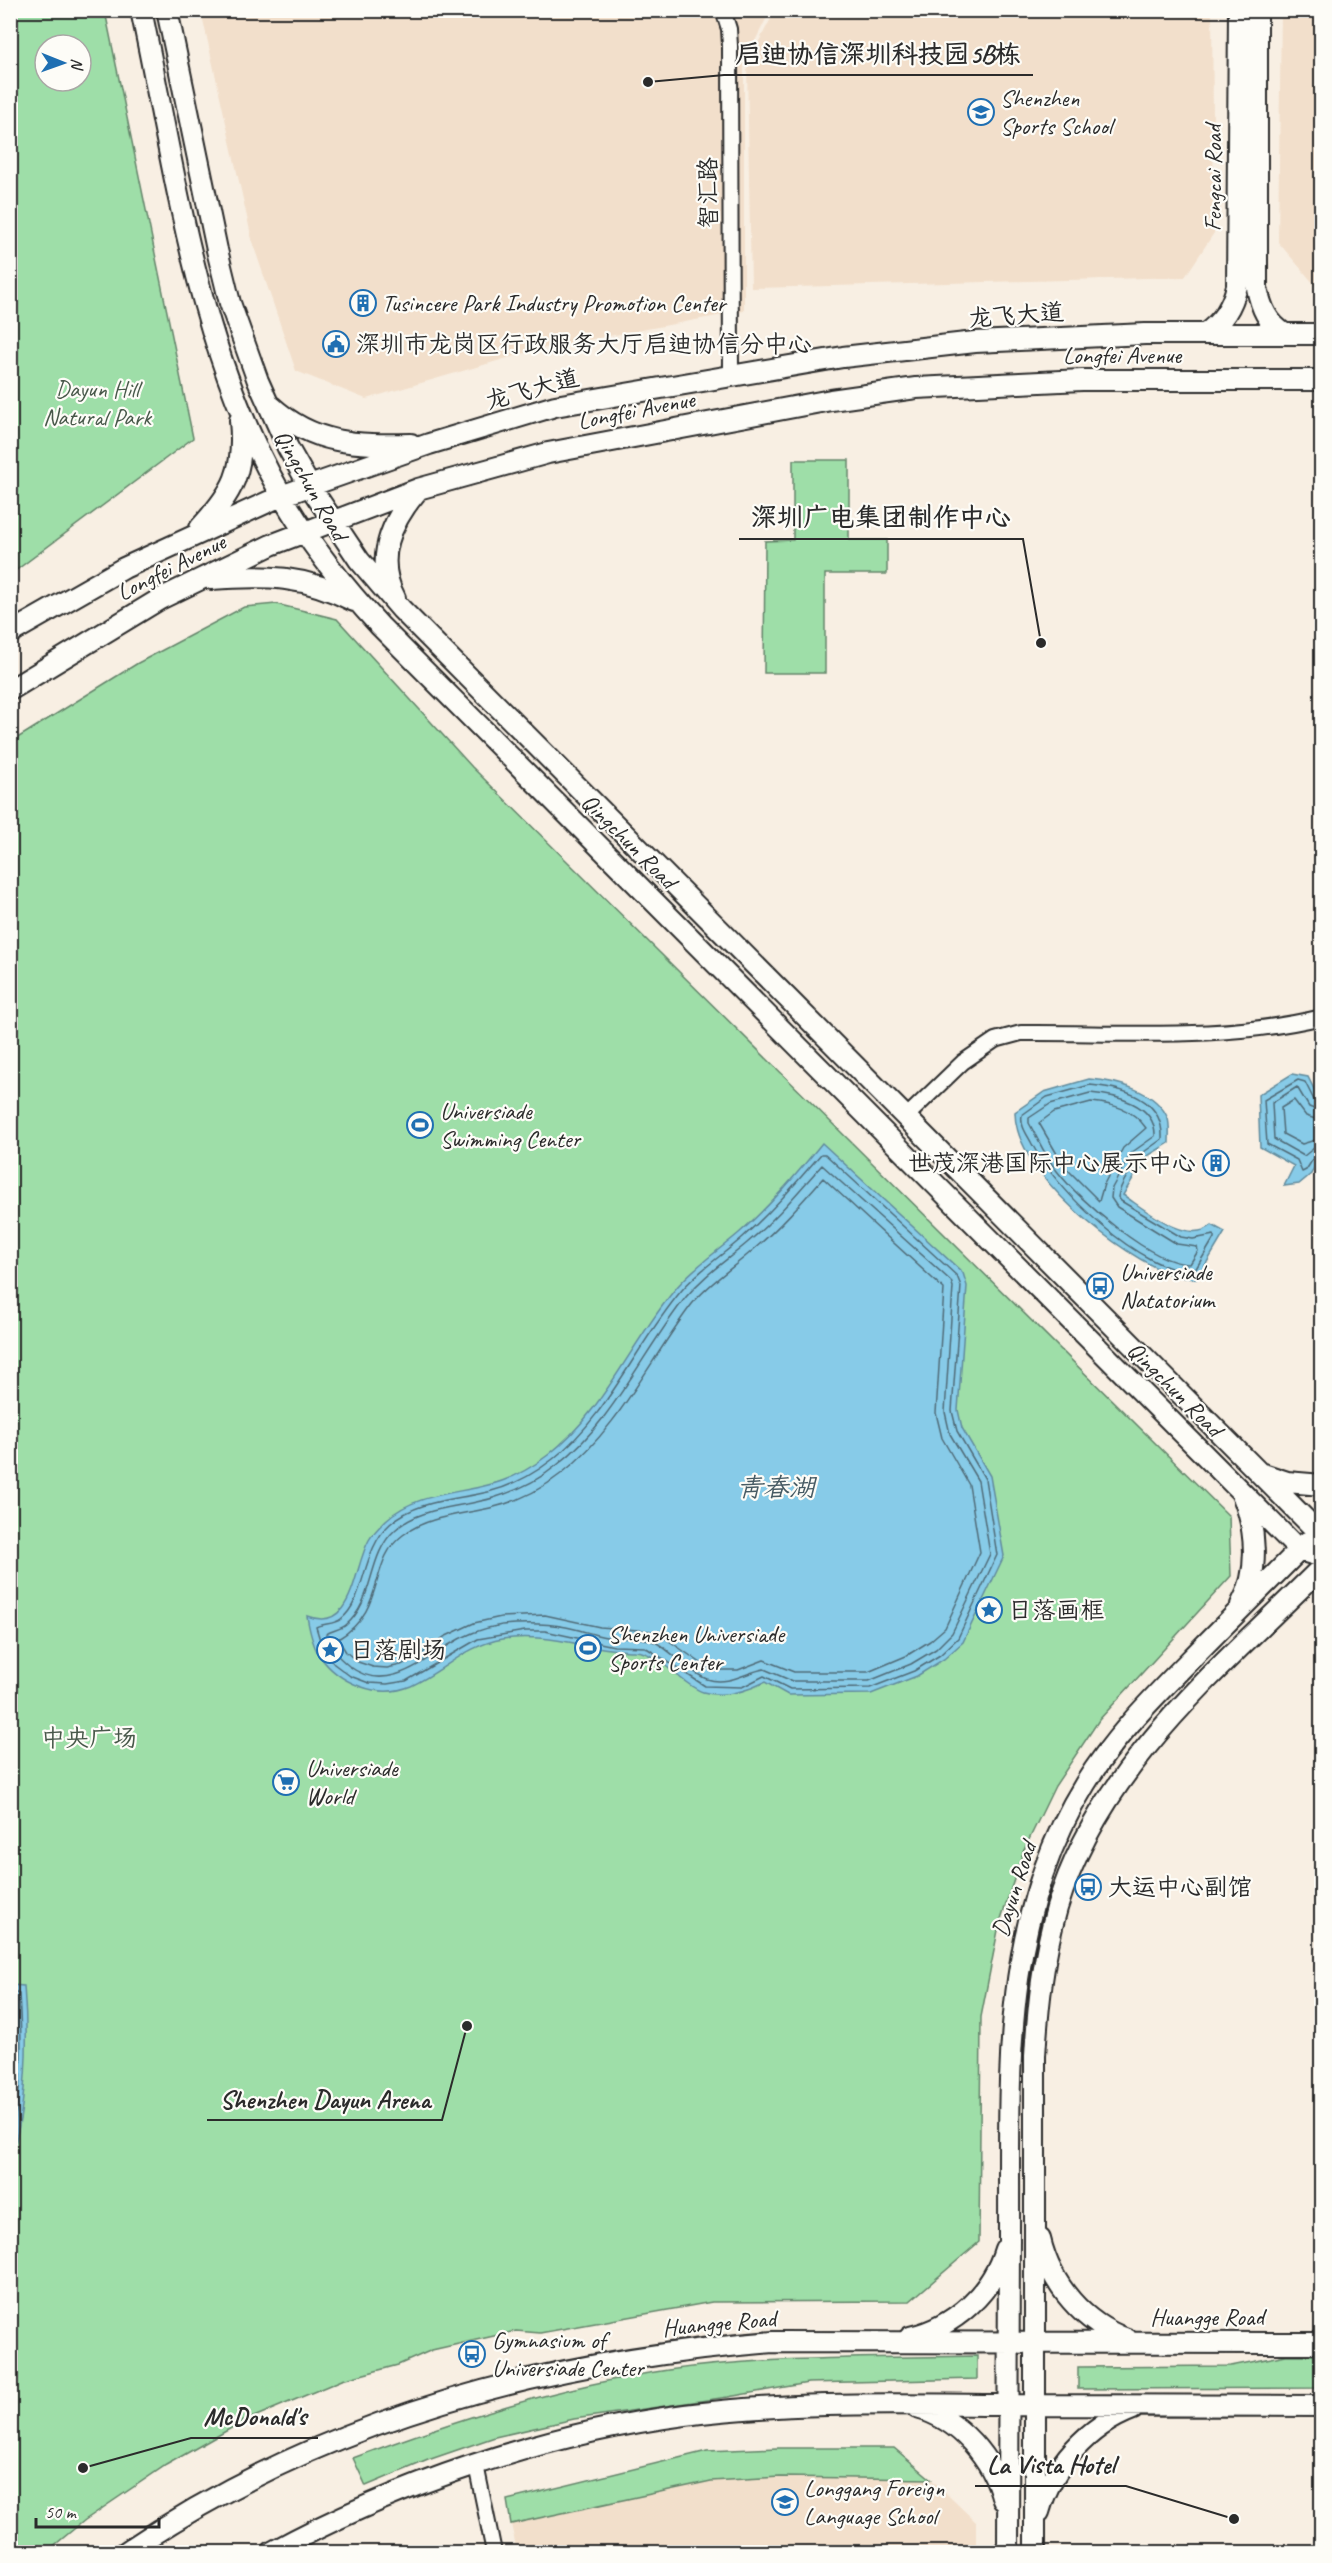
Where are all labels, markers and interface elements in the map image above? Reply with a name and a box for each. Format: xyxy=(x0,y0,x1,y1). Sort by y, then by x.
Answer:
callout: 启迪协信深圳科技园5B栋 xyxy=(724,31,1033,75)
north arrow xyxy=(33,33,93,93)
text: 启迪协信深圳科技园5B栋 xyxy=(736,38,1020,71)
text: N xyxy=(67,58,87,71)
place label: Shenzhen Sports School xyxy=(1000,83,1116,141)
school or university icon: Shenzhen Sports School xyxy=(966,97,996,127)
street label: Fengcai Road xyxy=(1198,121,1228,231)
street label: 智汇路 xyxy=(693,157,723,229)
building icon: Tusincere Park Industry Promotion Center xyxy=(348,288,378,318)
place label: Tusincere Park Industry Promotion Center xyxy=(382,288,728,318)
street label: 龙飞大道 xyxy=(967,297,1065,333)
public building icon: 深圳市龙岗区行政服务大厅启迪协信分中心 xyxy=(321,329,351,359)
place label: 深圳市龙岗区行政服务大厅启迪协信分中心 xyxy=(356,329,812,359)
street label: Longfei Avenue xyxy=(1063,340,1183,370)
street label: 龙飞大道 xyxy=(482,362,582,416)
park label: Dayun Hill Natural Park xyxy=(43,374,153,432)
street label: Longfei Avenue xyxy=(575,384,699,436)
street label: Qingchun Road xyxy=(267,424,357,549)
callout: 深圳广电集团制作中心 xyxy=(739,495,1023,539)
text: 深圳广电集团制作中心 xyxy=(751,501,1011,534)
street label: Longfei Avenue xyxy=(112,526,232,607)
street label: Qingchun Road xyxy=(575,787,686,898)
place label: Universiade Swimming Center xyxy=(440,1096,582,1154)
sports icon: Universiade Swimming Center xyxy=(405,1110,435,1140)
place label: 世茂深港国际中心展示中心 xyxy=(908,1148,1196,1178)
building icon: 世茂深港国际中心展示中心 xyxy=(1201,1148,1231,1178)
place label: Universiade Natatorium xyxy=(1120,1257,1217,1315)
bus stop icon: Universiade Natatorium xyxy=(1085,1271,1115,1301)
street label: Qingchun Road xyxy=(1121,1335,1232,1446)
water label: 青春湖 xyxy=(737,1471,818,1504)
place icon: 日落画框 xyxy=(974,1595,1004,1625)
place label: 日落画框 xyxy=(1008,1595,1104,1625)
place label: Shenzhen Universiade Sports Center xyxy=(608,1619,786,1677)
sports icon: Shenzhen Universiade Sports Center xyxy=(573,1633,603,1663)
place icon: 日落剧场 xyxy=(315,1635,345,1665)
place label: 日落剧场 xyxy=(350,1635,446,1665)
park label: 中央广场 xyxy=(41,1723,137,1753)
place label: Universiade World xyxy=(306,1753,400,1811)
supermarket icon: Universiade World xyxy=(271,1767,301,1797)
street label: Dayun Road xyxy=(985,1834,1044,1940)
bus stop icon: 大运中心副馆 xyxy=(1073,1872,1103,1902)
place label: 大运中心副馆 xyxy=(1108,1872,1252,1902)
callout: Shenzhen Dayun Arena xyxy=(207,2076,442,2120)
text: Shenzhen Dayun Arena xyxy=(220,2083,432,2116)
street label: Huangge Road xyxy=(1150,2302,1267,2332)
street label: Huangge Road xyxy=(661,2303,780,2343)
place label: Gymnasium of Universiade Center xyxy=(492,2325,646,2383)
bus stop icon: Gymnasium of Universiade Center xyxy=(457,2339,487,2369)
callout: McDonald's xyxy=(191,2394,318,2438)
text: McDonald's xyxy=(204,2400,309,2433)
callout: La Vista Hotel xyxy=(975,2442,1126,2486)
text: La Vista Hotel xyxy=(987,2448,1120,2481)
place label: Longgang Foreign Language School xyxy=(804,2473,944,2531)
school or university icon: Longgang Foreign Language School xyxy=(770,2487,800,2517)
scale bar xyxy=(36,2491,159,2529)
text: 50 m xyxy=(45,2501,78,2523)

